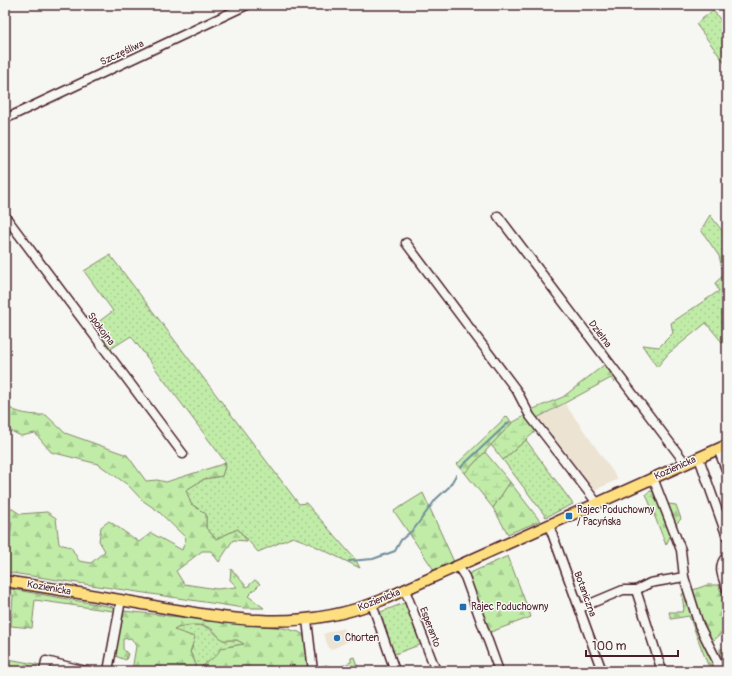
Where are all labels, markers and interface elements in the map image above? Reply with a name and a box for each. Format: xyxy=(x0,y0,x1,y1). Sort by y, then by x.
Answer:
street label: Szczęśliwa xyxy=(98,38,146,68)
street label: Spokojna xyxy=(85,310,117,348)
street label: Dzielna xyxy=(586,318,614,350)
street label: Kozienicka xyxy=(652,453,698,483)
place label: Rajec Poduchowny / Pacyńska xyxy=(577,504,655,528)
marker: Rajec Poduchowny / Pacyńska xyxy=(564,511,574,521)
street label: Botaniczna xyxy=(571,570,599,619)
street label: Kozienicka xyxy=(26,578,72,598)
street label: Kozienicka xyxy=(356,586,402,614)
place label: Rajec Poduchowny xyxy=(471,601,549,613)
marker: Rajec Poduchowny xyxy=(458,602,468,612)
street label: Esperanto xyxy=(417,605,443,649)
place label: Chorten xyxy=(345,632,380,644)
scale bar xyxy=(586,632,678,658)
marker: Chorten xyxy=(332,633,342,643)
text: 100 m xyxy=(592,639,627,654)

